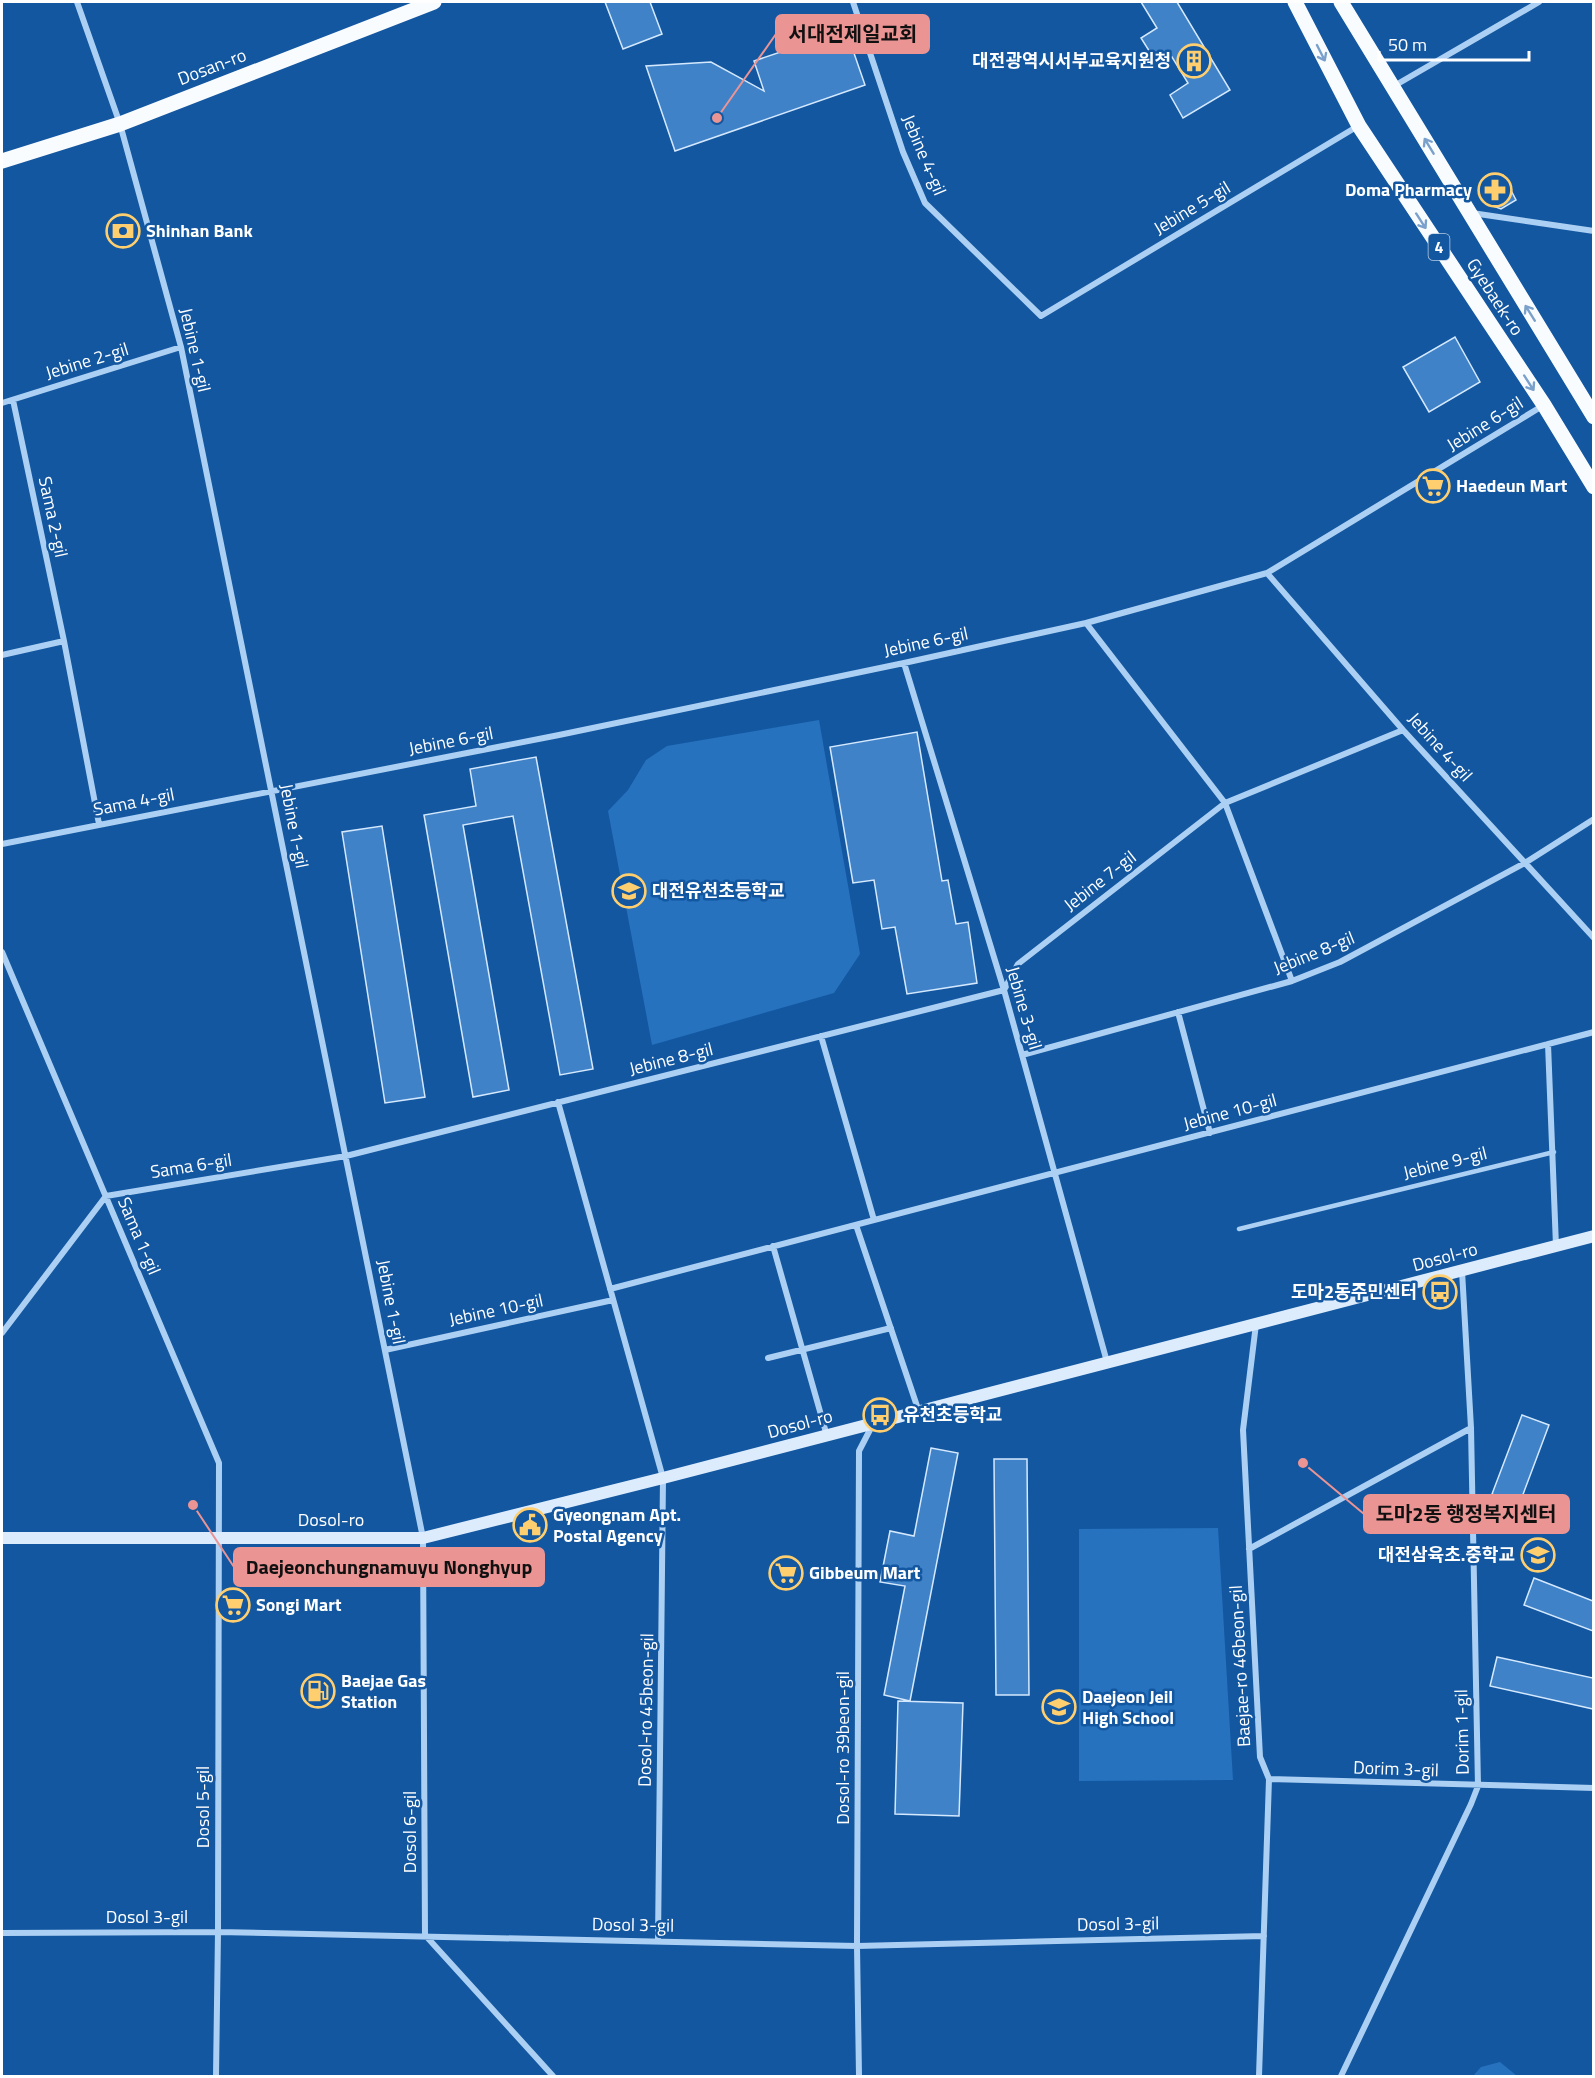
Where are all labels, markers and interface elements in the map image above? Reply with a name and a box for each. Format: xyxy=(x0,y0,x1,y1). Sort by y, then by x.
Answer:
callout: 서대전제일교회 xyxy=(776,15,929,53)
text: 서대전제일교회 xyxy=(789,18,917,49)
scale bar xyxy=(1379,24,1529,62)
text: 50 m xyxy=(1388,31,1427,58)
street label: Dosan-ro xyxy=(174,41,250,92)
building icon: 대전광역시서부교육지원청 xyxy=(1176,43,1212,79)
one-way arrow xyxy=(1316,44,1328,62)
place label: 대전광역시서부교육지원청 xyxy=(972,47,1171,74)
street label: Jebine 4-gil xyxy=(895,110,954,200)
one-way arrow xyxy=(1423,138,1435,155)
pharmacy icon: Doma Pharmacy xyxy=(1477,172,1513,208)
street label: Jebine 5-gil xyxy=(1148,174,1235,241)
place label: Doma Pharmacy xyxy=(1345,176,1472,203)
one-way arrow xyxy=(1415,212,1428,229)
bank icon: Shinhan Bank xyxy=(105,213,141,249)
place label: Shinhan Bank xyxy=(146,217,254,244)
road number: 4 xyxy=(1428,234,1450,260)
street label: Gyebaek-ro xyxy=(1460,253,1531,341)
street label: Jebine 1-gil xyxy=(173,305,218,395)
one-way arrow xyxy=(1523,305,1535,322)
street label: Jebine 2-gil xyxy=(42,335,132,386)
one-way arrow xyxy=(1523,374,1535,391)
street label: Jebine 6-gil xyxy=(1441,389,1528,458)
supermarket icon: Haedeun Mart xyxy=(1415,468,1451,504)
place label: Haedeun Mart xyxy=(1456,472,1568,499)
street label: Sama 2-gil xyxy=(32,474,75,560)
street label: Jebine 6-gil xyxy=(881,619,971,664)
street label: Jebine 4-gil xyxy=(1402,706,1479,788)
street label: Jebine 6-gil xyxy=(406,719,496,762)
street label: Sama 4-gil xyxy=(91,780,177,823)
street label: Jebine 1-gil xyxy=(273,781,316,871)
street label: Jebine 7-gil xyxy=(1058,844,1142,918)
school or university icon: 대전유천초등학교 xyxy=(611,873,647,909)
place label: 대전유천초등학교 xyxy=(652,877,784,904)
street label: Jebine 8-gil xyxy=(1269,924,1359,981)
street label: Jebine 3-gil xyxy=(1000,963,1049,1053)
street label: Jebine 8-gil xyxy=(626,1035,716,1082)
street label: Jebine 10-gil xyxy=(1180,1086,1280,1137)
street label: Jebine 9-gil xyxy=(1400,1139,1490,1186)
street label: Sama 6-gil xyxy=(148,1146,234,1185)
street label: Sama 1-gil xyxy=(111,1193,168,1279)
street label: Dosol-ro xyxy=(1409,1235,1481,1278)
street label: Jebine 1-gil xyxy=(370,1257,413,1347)
bus stop icon: 도마2동주민센터 xyxy=(1422,1274,1458,1310)
place label: 도마2동주민센터 xyxy=(1291,1278,1417,1305)
street label: Jebine 10-gil xyxy=(446,1286,546,1333)
bus stop icon: 유천초등학교 xyxy=(862,1397,898,1433)
place label: 유천초등학교 xyxy=(903,1401,1002,1428)
street label: Dosol-ro xyxy=(764,1402,836,1445)
callout: 도마2동 행정복지센터 xyxy=(1364,1495,1569,1533)
text: 도마2동 행정복지센터 xyxy=(1375,1498,1557,1529)
place label: Gyeongnam Apt. Postal Agency xyxy=(553,1501,681,1549)
street label: Dosol-ro xyxy=(298,1506,364,1533)
public building icon: Gyeongnam Apt. Postal Agency xyxy=(512,1507,548,1543)
school or university icon: 대전삼육초.중학교 xyxy=(1520,1537,1556,1573)
place label: 대전삼육초.중학교 xyxy=(1378,1541,1515,1568)
callout: Daejeonchungnamuyu Nonghyup xyxy=(234,1548,544,1586)
text: Daejeonchungnamuyu Nonghyup xyxy=(246,1551,532,1582)
supermarket icon: Gibbeum Mart xyxy=(768,1555,804,1591)
place label: Gibbeum Mart xyxy=(809,1559,921,1586)
street label: Baejae-ro 46beon-gil xyxy=(1222,1585,1257,1748)
supermarket icon: Songi Mart xyxy=(215,1587,251,1623)
place label: Songi Mart xyxy=(256,1591,342,1618)
street label: Dosol-ro 45beon-gil xyxy=(631,1633,660,1787)
place label: Baejae Gas Station xyxy=(341,1667,426,1715)
street label: Dosol-ro 39beon-gil xyxy=(829,1671,856,1825)
fuel station icon: Baejae Gas Station xyxy=(300,1673,336,1709)
place label: Daejeon Jeil High School xyxy=(1082,1683,1174,1731)
school or university icon: Daejeon Jeil High School xyxy=(1041,1689,1077,1725)
street label: Dorim 1-gil xyxy=(1447,1689,1476,1775)
street label: Dorim 3-gil xyxy=(1353,1754,1439,1783)
street label: Dosol 5-gil xyxy=(189,1766,216,1848)
street label: Dosol 6-gil xyxy=(396,1791,423,1873)
street label: Dosol 3-gil xyxy=(106,1903,188,1930)
street label: Dosol 3-gil xyxy=(1077,1909,1159,1938)
street label: Dosol 3-gil xyxy=(592,1910,674,1939)

